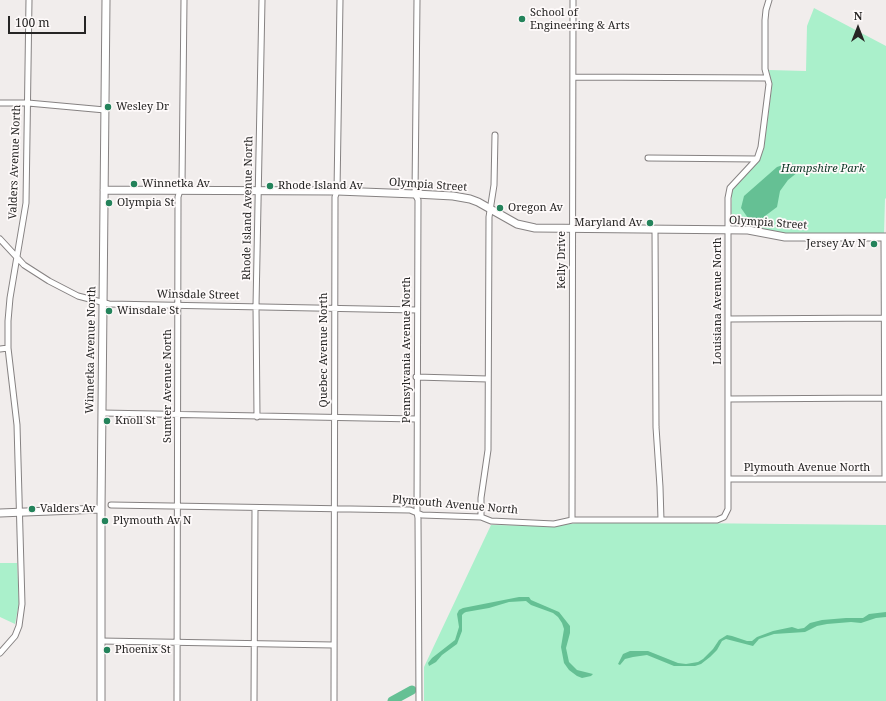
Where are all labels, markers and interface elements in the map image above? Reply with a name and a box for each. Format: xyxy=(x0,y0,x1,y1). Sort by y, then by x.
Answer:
place label: School of Engineering & Arts xyxy=(530,6,630,32)
scale bar xyxy=(10,8,88,34)
north arrow xyxy=(838,8,878,48)
text: N xyxy=(854,8,862,23)
text: 100 m xyxy=(15,14,50,31)
marker: School of Engineering & Arts xyxy=(517,14,527,24)
place label: Wesley Dr xyxy=(116,100,169,114)
marker: Wesley Dr xyxy=(103,102,113,112)
street label: Valders Avenue North xyxy=(6,104,24,220)
street label: Rhode Island Avenue North xyxy=(240,136,256,280)
park label: Hampshire Park xyxy=(781,162,865,176)
street label: Olympia Street xyxy=(389,176,467,194)
place label: Winnetka Av xyxy=(142,177,210,191)
marker: Winnetka Av xyxy=(129,179,139,189)
place label: Rhode Island Av xyxy=(278,179,363,193)
marker: Rhode Island Av xyxy=(265,181,275,191)
place label: Olympia St xyxy=(117,196,174,210)
marker: Olympia St xyxy=(104,198,114,208)
place label: Oregon Av xyxy=(508,201,563,215)
marker: Oregon Av xyxy=(495,203,505,213)
street label: Olympia Street xyxy=(729,214,807,232)
place label: Maryland Av xyxy=(574,216,642,230)
marker: Maryland Av xyxy=(645,218,655,228)
street label: Kelly Drive xyxy=(555,231,569,289)
street label: Louisiana Avenue North xyxy=(711,237,725,365)
place label: Jersey Av N xyxy=(806,237,866,251)
marker: Jersey Av N xyxy=(869,239,879,249)
street label: Pennsylvania Avenue North xyxy=(400,277,414,423)
street label: Winnetka Avenue North xyxy=(83,286,99,414)
street label: Winsdale Street xyxy=(156,288,240,302)
street label: Quebec Avenue North xyxy=(317,293,331,407)
place label: Winsdale St xyxy=(117,304,179,318)
marker: Winsdale St xyxy=(104,306,114,316)
street label: Sumter Avenue North xyxy=(161,329,175,443)
place label: Knoll St xyxy=(115,414,156,428)
marker: Knoll St xyxy=(102,416,112,426)
street label: Plymouth Avenue North xyxy=(744,461,870,475)
street label: Plymouth Avenue North xyxy=(391,493,519,517)
place label: Valders Av xyxy=(40,502,95,516)
marker: Valders Av xyxy=(27,504,37,514)
place label: Plymouth Av N xyxy=(113,514,191,528)
marker: Plymouth Av N xyxy=(100,516,110,526)
place label: Phoenix St xyxy=(115,643,171,657)
marker: Phoenix St xyxy=(102,645,112,655)

